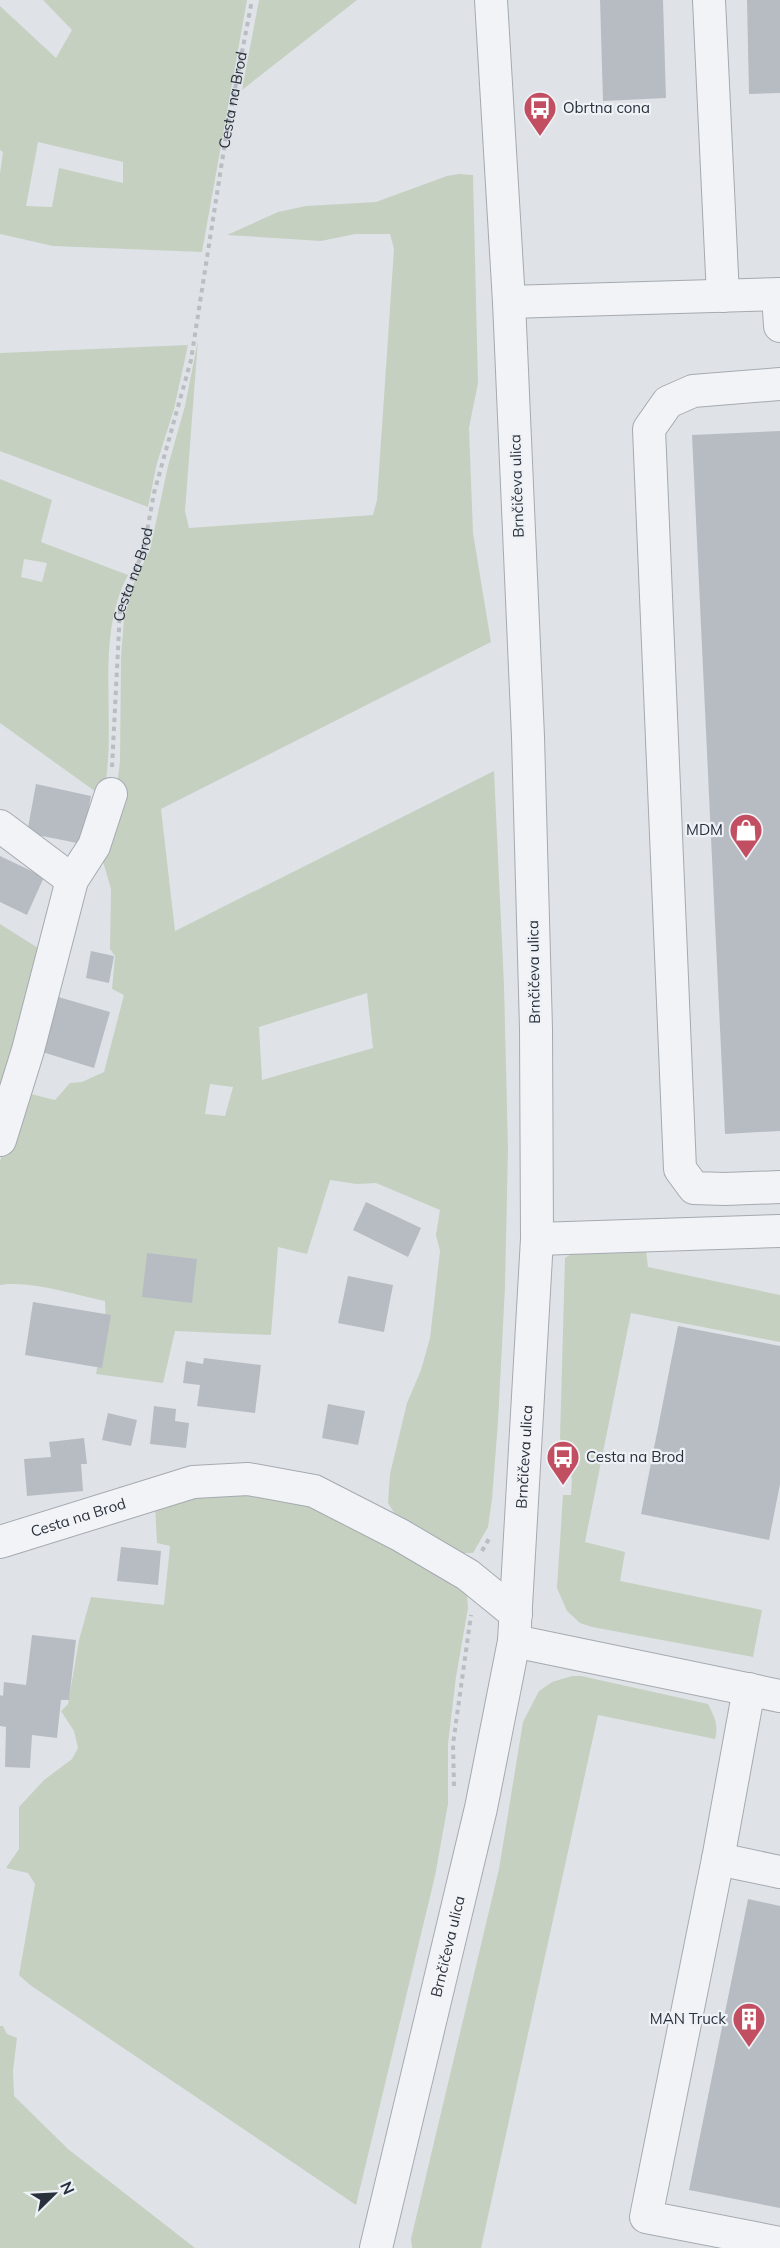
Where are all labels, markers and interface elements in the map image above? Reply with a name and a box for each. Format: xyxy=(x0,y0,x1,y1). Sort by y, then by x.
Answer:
street label: Cesta na Brod xyxy=(214,50,251,150)
bus stop icon: Obrtna cona xyxy=(522,90,558,137)
place label: Obrtna cona xyxy=(563,98,650,117)
street label: Brnčičeva ulica xyxy=(505,434,528,538)
street label: Cesta na Brod xyxy=(109,526,157,622)
shop icon: MDM xyxy=(728,812,764,859)
place label: MDM xyxy=(686,820,723,839)
street label: Brnčičeva ulica xyxy=(523,920,544,1024)
street label: Brnčičeva ulica xyxy=(512,1405,536,1509)
bus stop icon: Cesta na Brod xyxy=(545,1439,581,1486)
place label: Cesta na Brod xyxy=(586,1447,684,1466)
street label: Cesta na Brod xyxy=(28,1494,128,1541)
street label: Brnčičeva ulica xyxy=(426,1894,469,1999)
building icon: MAN Truck xyxy=(731,2001,767,2048)
place label: MAN Truck xyxy=(650,2009,726,2028)
north arrow xyxy=(24,2164,84,2224)
text: N xyxy=(56,2178,79,2197)

